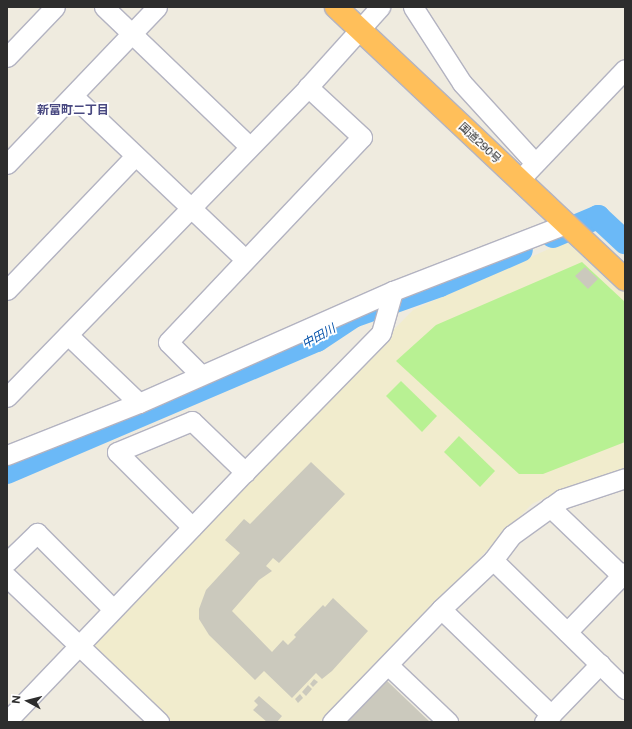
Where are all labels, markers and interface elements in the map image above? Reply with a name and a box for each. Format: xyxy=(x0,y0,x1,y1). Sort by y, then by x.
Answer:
district label: 新富町二丁目 xyxy=(37,104,109,118)
street label: 国道290号 xyxy=(456,120,504,166)
water label: 中田川 xyxy=(300,322,338,352)
north arrow xyxy=(8,681,48,721)
text: N xyxy=(10,695,23,705)

